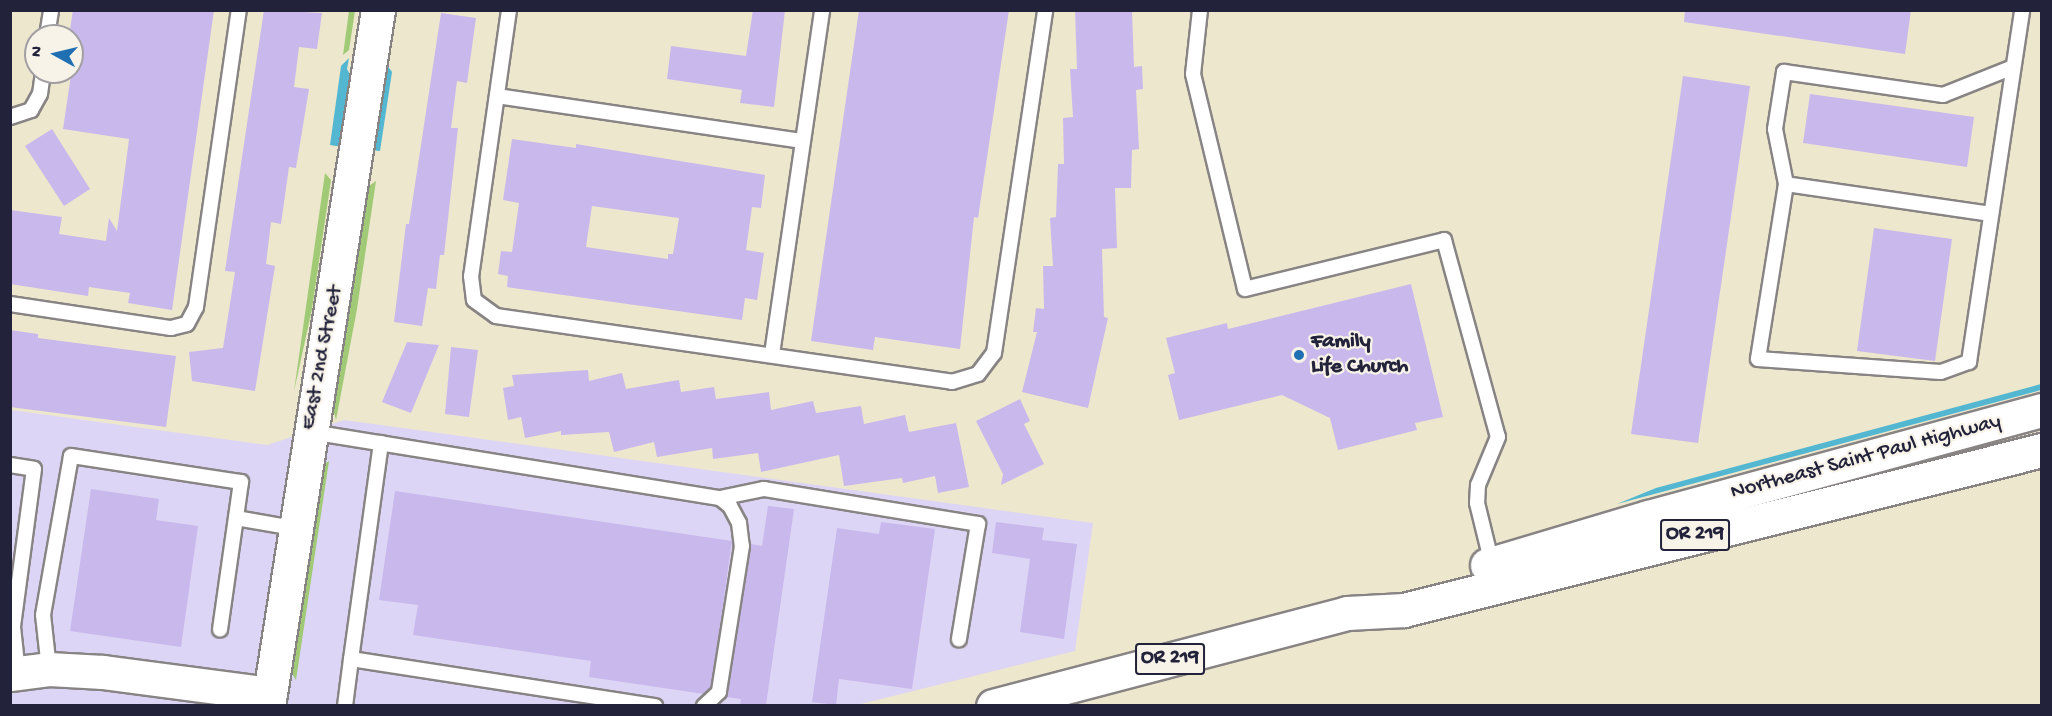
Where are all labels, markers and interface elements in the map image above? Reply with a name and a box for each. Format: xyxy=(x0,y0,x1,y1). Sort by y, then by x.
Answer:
north arrow xyxy=(24,24,84,84)
text: N xyxy=(28,45,48,58)
street label: East 2nd Street xyxy=(296,284,350,432)
place label: Family Life Church xyxy=(1311,329,1408,380)
marker: Family Life Church xyxy=(1292,348,1306,362)
street label: Northeast Saint Paul Highway xyxy=(1728,409,2004,507)
road number: OR 219 xyxy=(1659,517,1731,553)
road number: OR 219 xyxy=(1134,641,1206,677)

